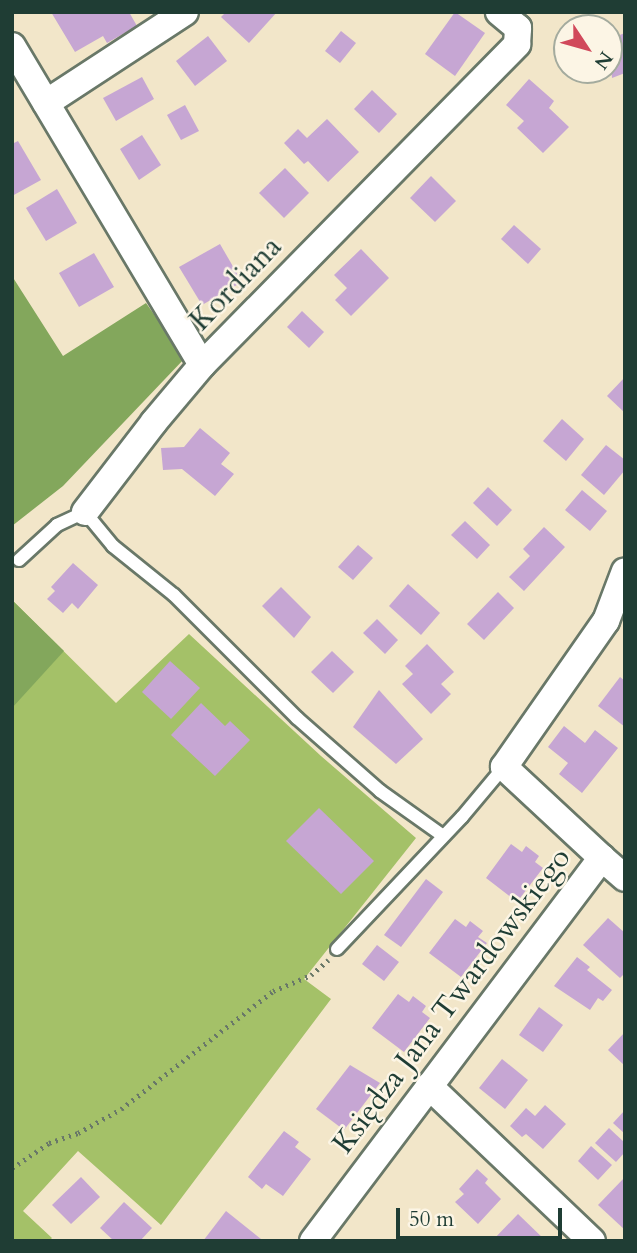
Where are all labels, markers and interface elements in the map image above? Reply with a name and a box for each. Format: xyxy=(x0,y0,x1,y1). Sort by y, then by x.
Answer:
north arrow xyxy=(553,14,623,84)
text: N xyxy=(588,46,619,74)
street label: Kordiana xyxy=(182,229,290,339)
street label: Księdza Jana Twardowskiego xyxy=(325,841,579,1161)
scale bar xyxy=(399,1194,565,1238)
text: 50 m xyxy=(409,1205,454,1234)

